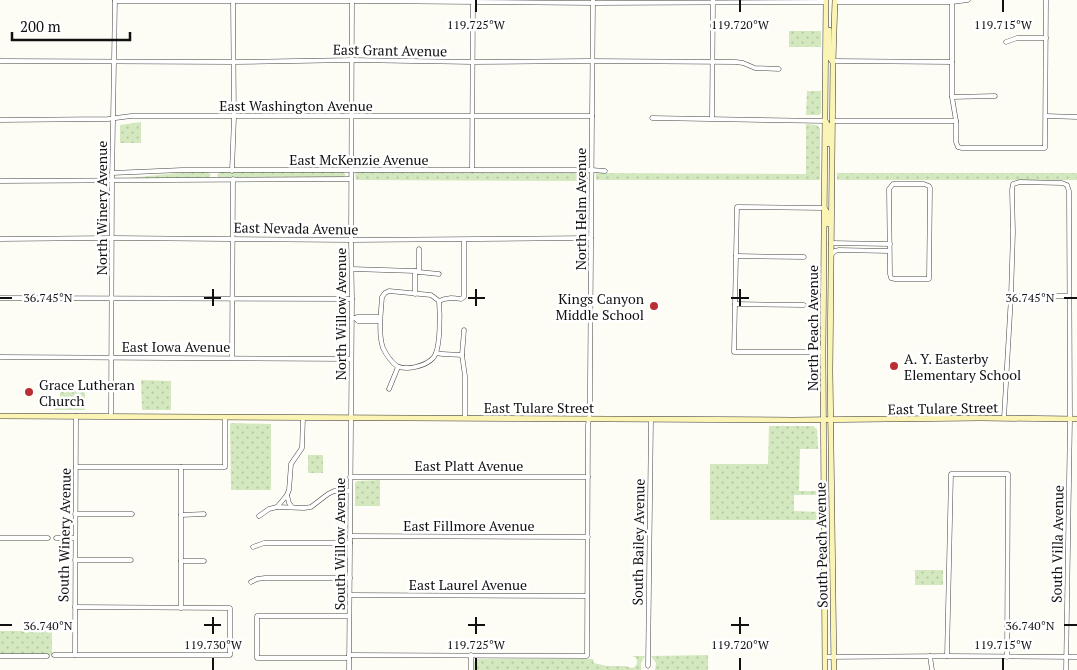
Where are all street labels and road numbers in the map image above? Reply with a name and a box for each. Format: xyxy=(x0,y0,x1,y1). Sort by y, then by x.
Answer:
street label: East Grant Avenue xyxy=(333,40,447,60)
street label: East Washington Avenue xyxy=(219,96,373,115)
street label: North Winery Avenue xyxy=(92,141,111,275)
street label: North Helm Avenue xyxy=(571,148,590,270)
street label: East McKenzie Avenue xyxy=(289,150,429,169)
street label: East Nevada Avenue xyxy=(233,217,359,239)
street label: North Willow Avenue xyxy=(331,248,350,380)
street label: North Peach Avenue xyxy=(803,265,822,391)
street label: East Iowa Avenue xyxy=(122,337,230,356)
street label: East Tulare Street xyxy=(484,398,595,417)
street label: East Tulare Street xyxy=(888,398,999,418)
street label: East Platt Avenue xyxy=(415,456,523,475)
street label: South Winery Avenue xyxy=(53,468,75,602)
street label: South Willow Avenue xyxy=(330,478,349,610)
street label: South Bailey Avenue xyxy=(627,478,649,606)
street label: South Peach Avenue xyxy=(810,482,832,608)
street label: South Villa Avenue xyxy=(1046,485,1068,603)
street label: East Fillmore Avenue xyxy=(403,516,535,535)
street label: East Laurel Avenue xyxy=(409,575,527,594)

